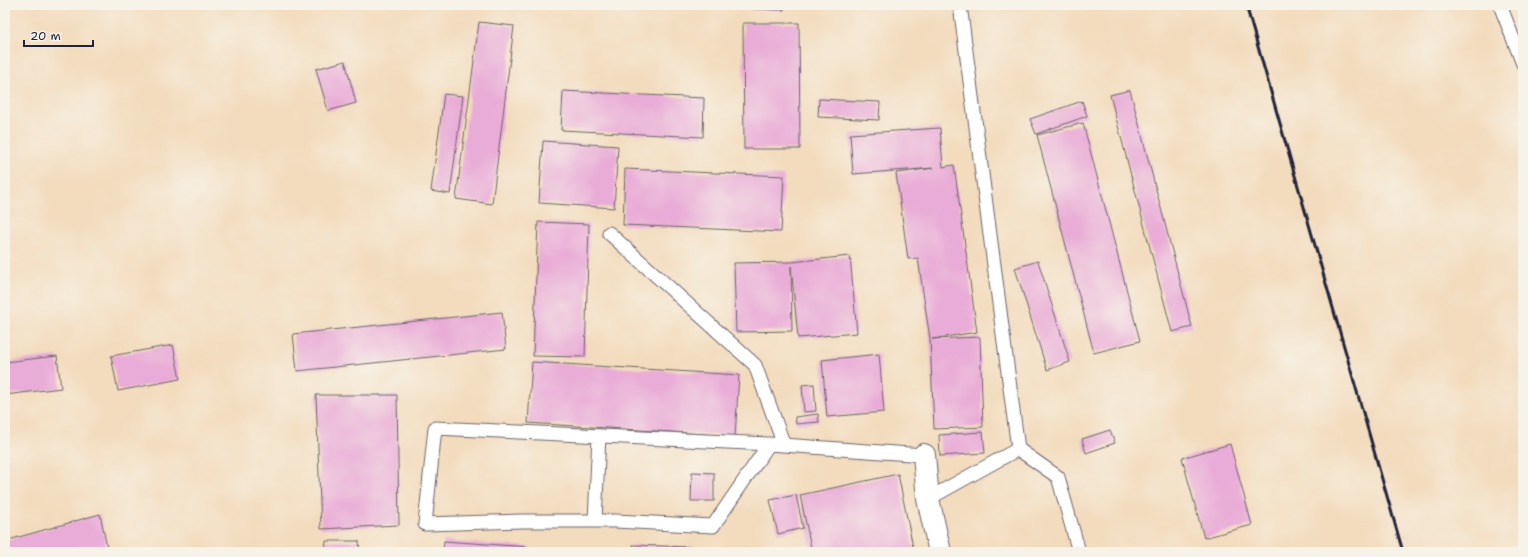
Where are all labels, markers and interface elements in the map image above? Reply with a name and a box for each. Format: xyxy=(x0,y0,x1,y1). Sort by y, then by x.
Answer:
scale bar xyxy=(24,22,93,48)
text: 20 m xyxy=(30,28,61,44)

